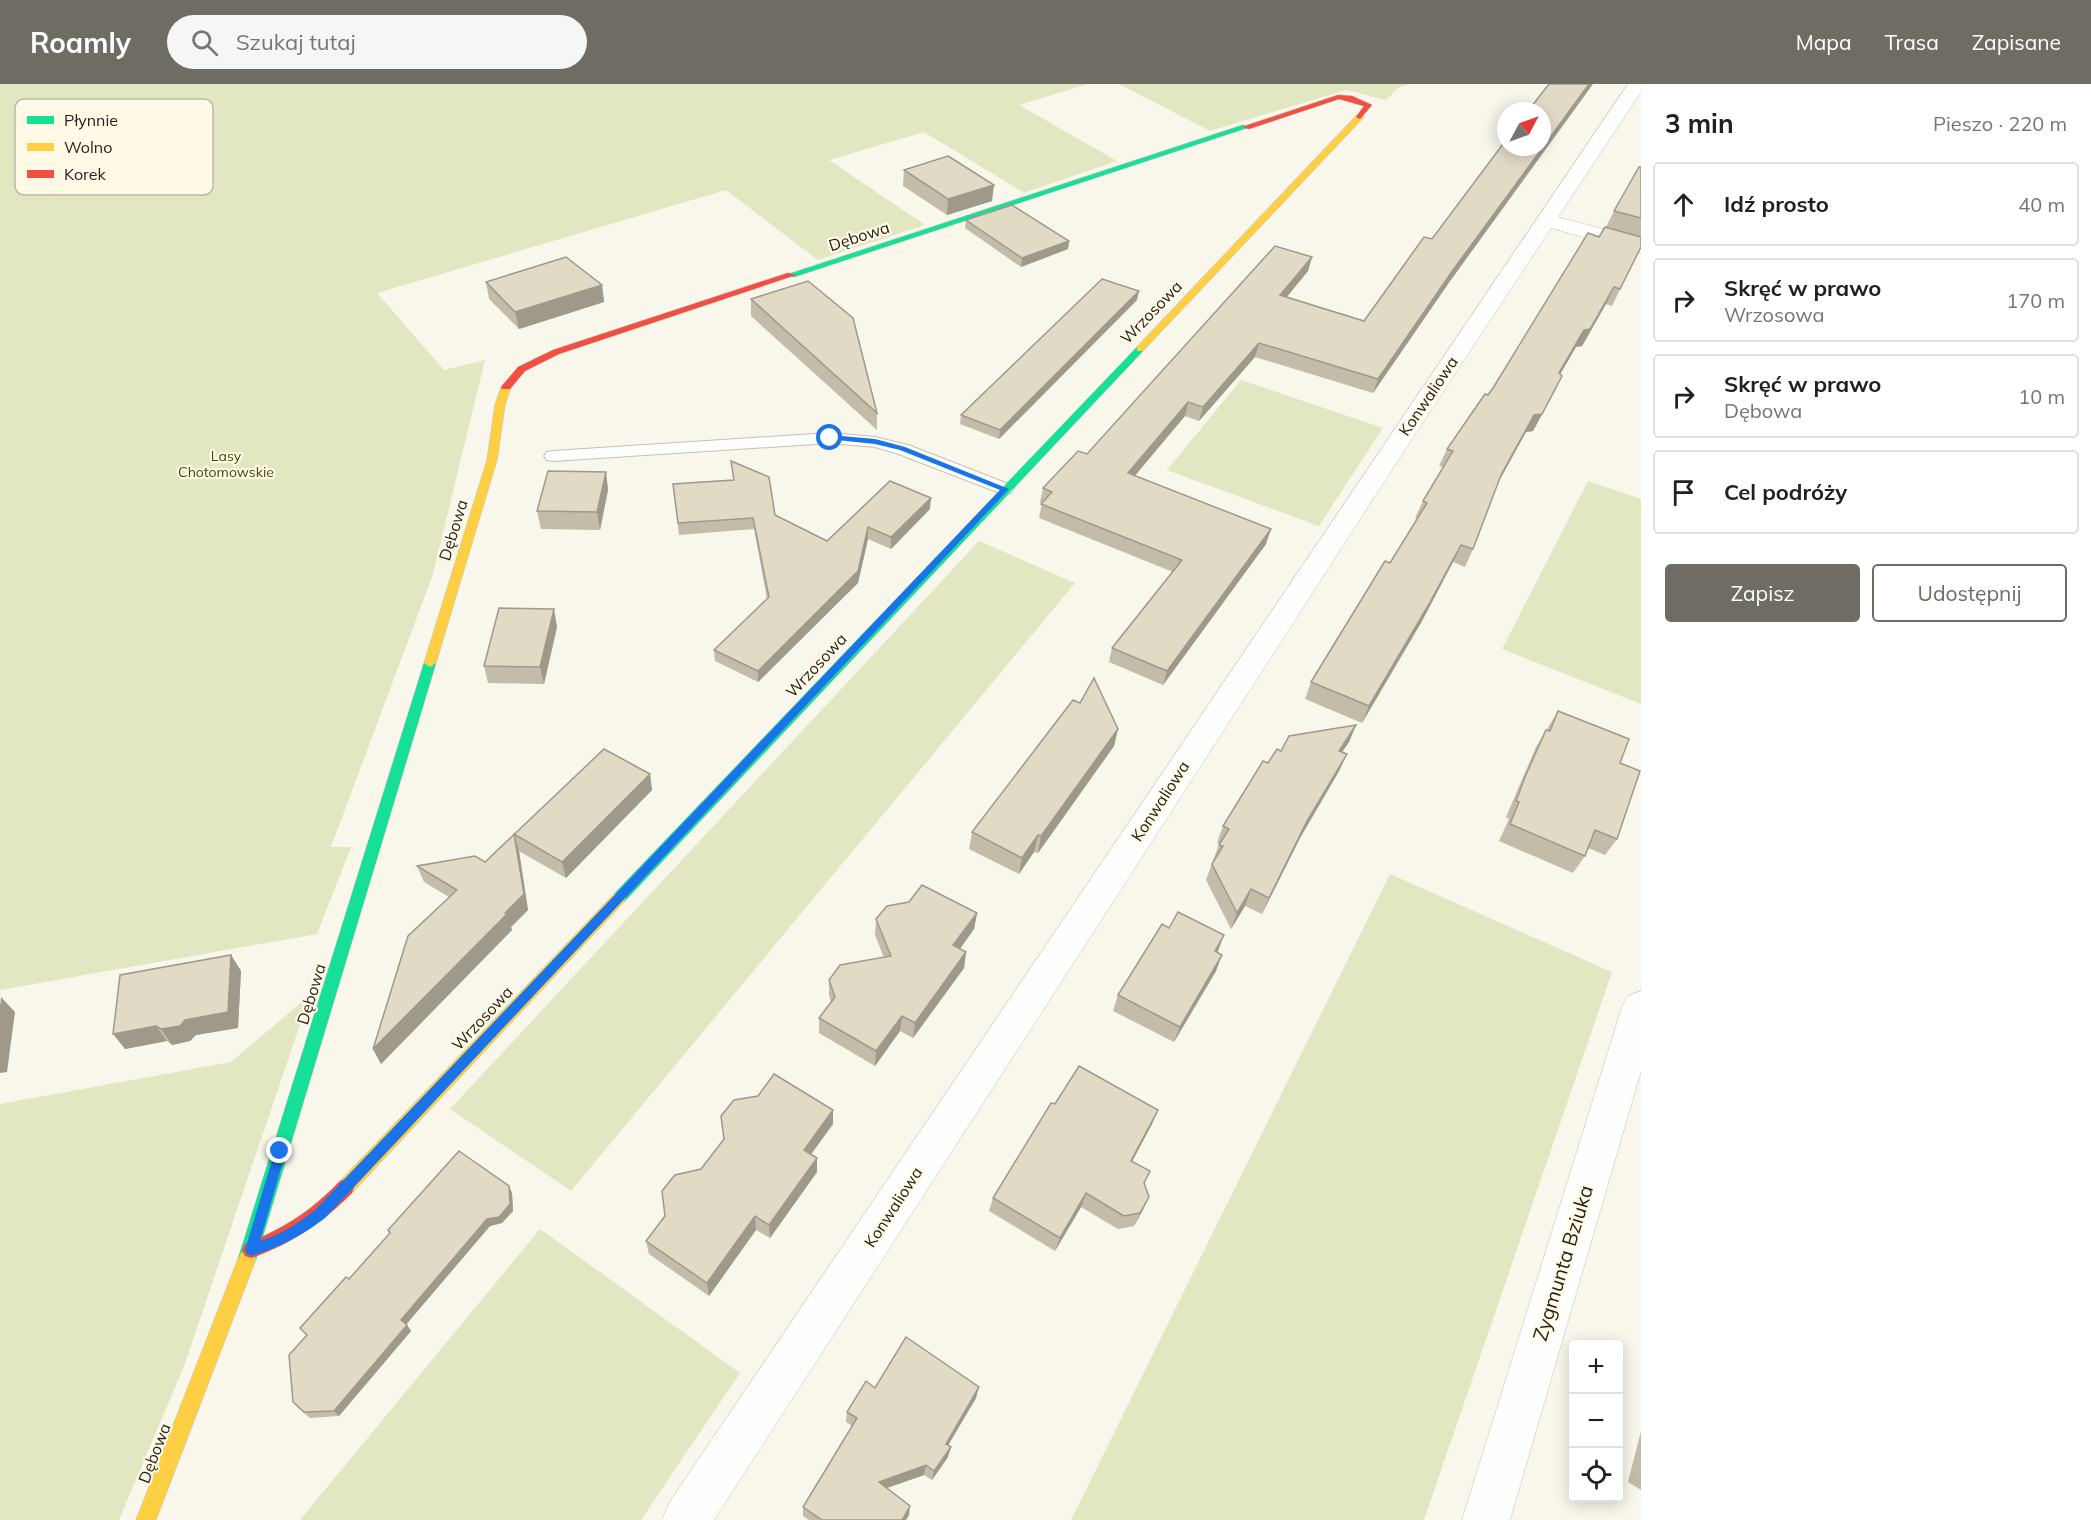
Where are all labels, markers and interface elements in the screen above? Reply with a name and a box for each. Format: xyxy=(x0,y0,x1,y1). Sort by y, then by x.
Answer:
search box xyxy=(167,15,587,69)
text: Roamly xyxy=(30,25,131,60)
icon: search xyxy=(188,26,221,59)
text: Szukaj tutaj xyxy=(236,28,356,56)
text: Mapa xyxy=(1796,29,1852,55)
text: Trasa xyxy=(1885,29,1939,55)
text: Zapisane xyxy=(1972,29,2061,55)
legend xyxy=(15,99,213,195)
north arrow xyxy=(1497,102,1551,156)
text: 3 min xyxy=(1665,107,1734,140)
text: Płynnie xyxy=(64,110,118,130)
text: Pieszo · 220 m xyxy=(1933,111,2067,136)
text: Wolno xyxy=(64,137,112,157)
text: Korek xyxy=(64,164,107,184)
icon: ahead xyxy=(1667,188,1700,221)
text: Idź prosto xyxy=(1724,190,1829,218)
text: 40 m xyxy=(2018,192,2065,217)
street label: Dębowa xyxy=(826,217,892,255)
text: Skręć w prawo xyxy=(1724,274,1881,302)
street label: Wrzosowa xyxy=(1116,276,1186,348)
icon: right xyxy=(1667,284,1700,317)
text: 170 m xyxy=(2006,288,2065,313)
text: Wrzosowa xyxy=(1724,302,1824,327)
street label: Konwaliowa xyxy=(1394,352,1462,440)
text: Skręć w prawo xyxy=(1724,370,1881,398)
icon: right xyxy=(1667,380,1700,413)
text: 10 m xyxy=(2018,384,2065,409)
text: Dębowa xyxy=(1724,398,1802,423)
route start xyxy=(816,424,842,450)
park label: Lasy Chotomowskie xyxy=(178,447,274,481)
icon: arrive xyxy=(1667,476,1700,509)
text: Cel podróży xyxy=(1724,478,1847,506)
street label: Dębowa xyxy=(434,497,472,563)
button: Zapisz xyxy=(1665,564,1860,622)
button: Udostępnij xyxy=(1872,564,2067,622)
street label: Wrzosowa xyxy=(781,629,851,701)
street label: Konwaliowa xyxy=(1127,757,1193,845)
street label: Dębowa xyxy=(292,961,330,1027)
street label: Wrzosowa xyxy=(447,982,517,1054)
route end xyxy=(266,1137,292,1163)
street label: Konwaliowa xyxy=(860,1163,926,1251)
street label: Zygmunta Bziuka xyxy=(1527,1182,1598,1344)
map controls xyxy=(1569,1340,1623,1502)
button: + xyxy=(1569,1340,1623,1394)
button: − xyxy=(1569,1394,1623,1448)
street label: Dębowa xyxy=(133,1420,175,1486)
button: locate xyxy=(1569,1448,1623,1502)

